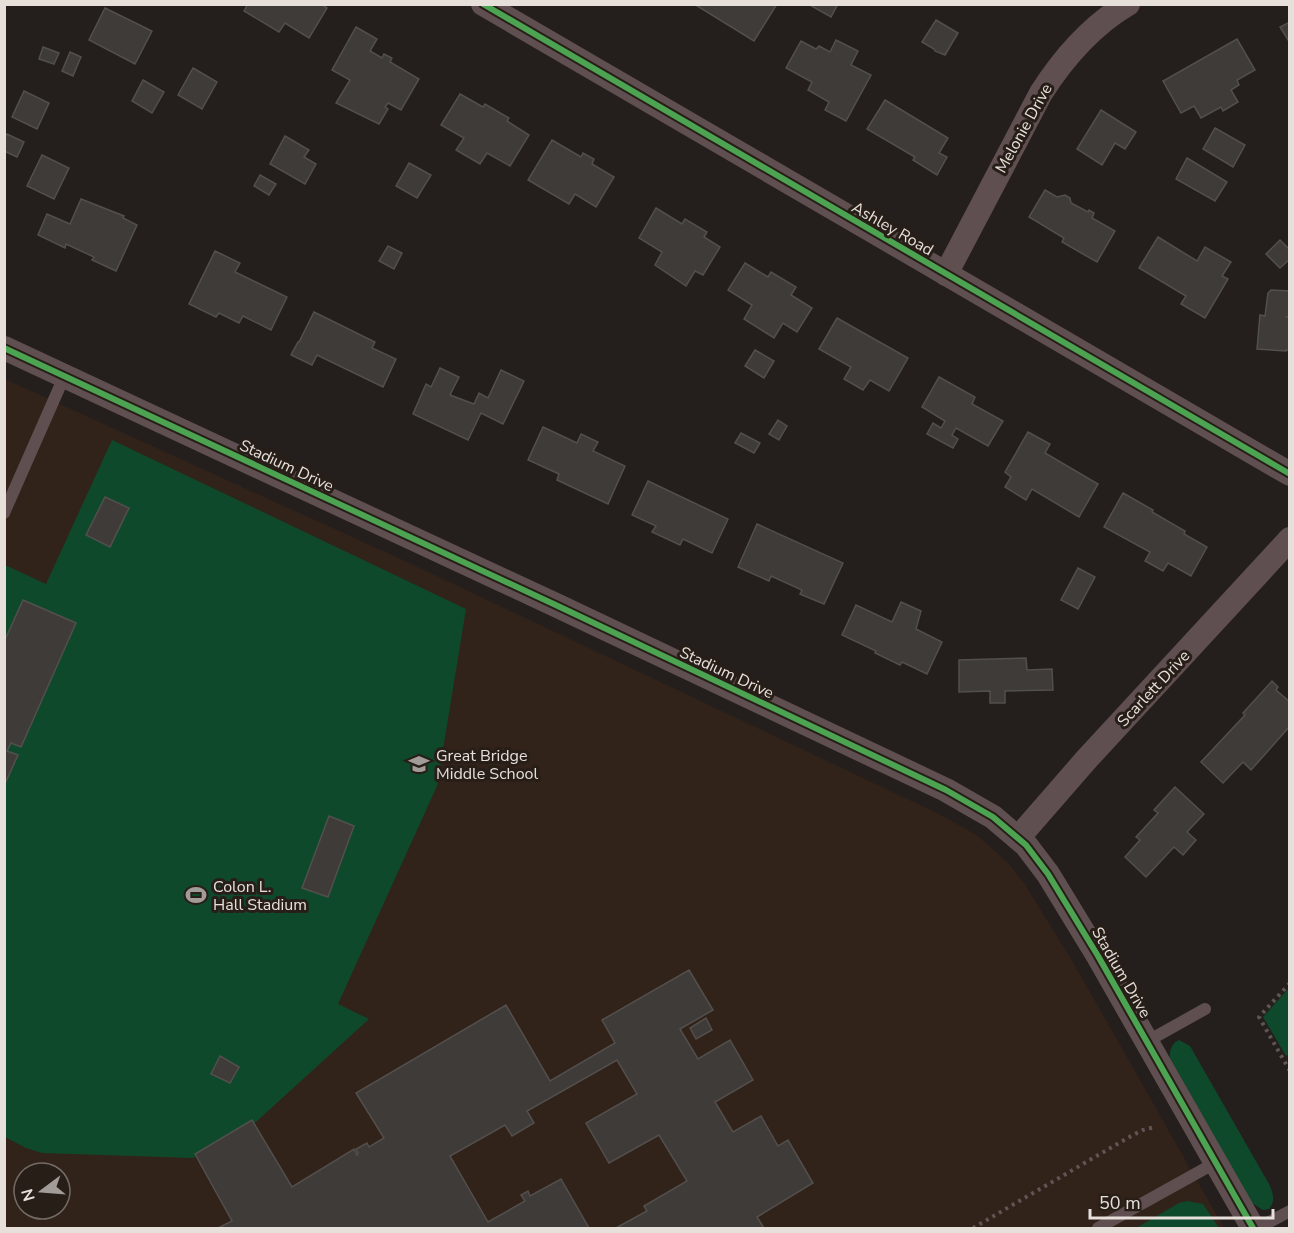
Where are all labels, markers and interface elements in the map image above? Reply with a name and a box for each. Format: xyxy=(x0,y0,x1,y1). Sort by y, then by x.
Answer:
street label: Melonie Drive xyxy=(990,80,1058,177)
street label: Ashley Road xyxy=(848,197,937,261)
street label: Stadium Drive xyxy=(236,434,337,497)
street label: Stadium Drive xyxy=(676,641,777,704)
street label: Scarlett Drive xyxy=(1112,645,1195,732)
place label: Great Bridge Middle School xyxy=(436,745,538,785)
school or university icon: Great Bridge Middle School xyxy=(407,752,431,776)
place label: Colon L. Hall Stadium xyxy=(213,876,307,916)
sports icon: Colon L. Hall Stadium xyxy=(184,883,208,907)
street label: Stadium Drive xyxy=(1086,923,1156,1022)
north arrow xyxy=(12,1161,72,1221)
scale bar xyxy=(1090,1182,1273,1220)
text: N xyxy=(16,1186,41,1204)
text: 50 m xyxy=(1099,1191,1141,1215)

